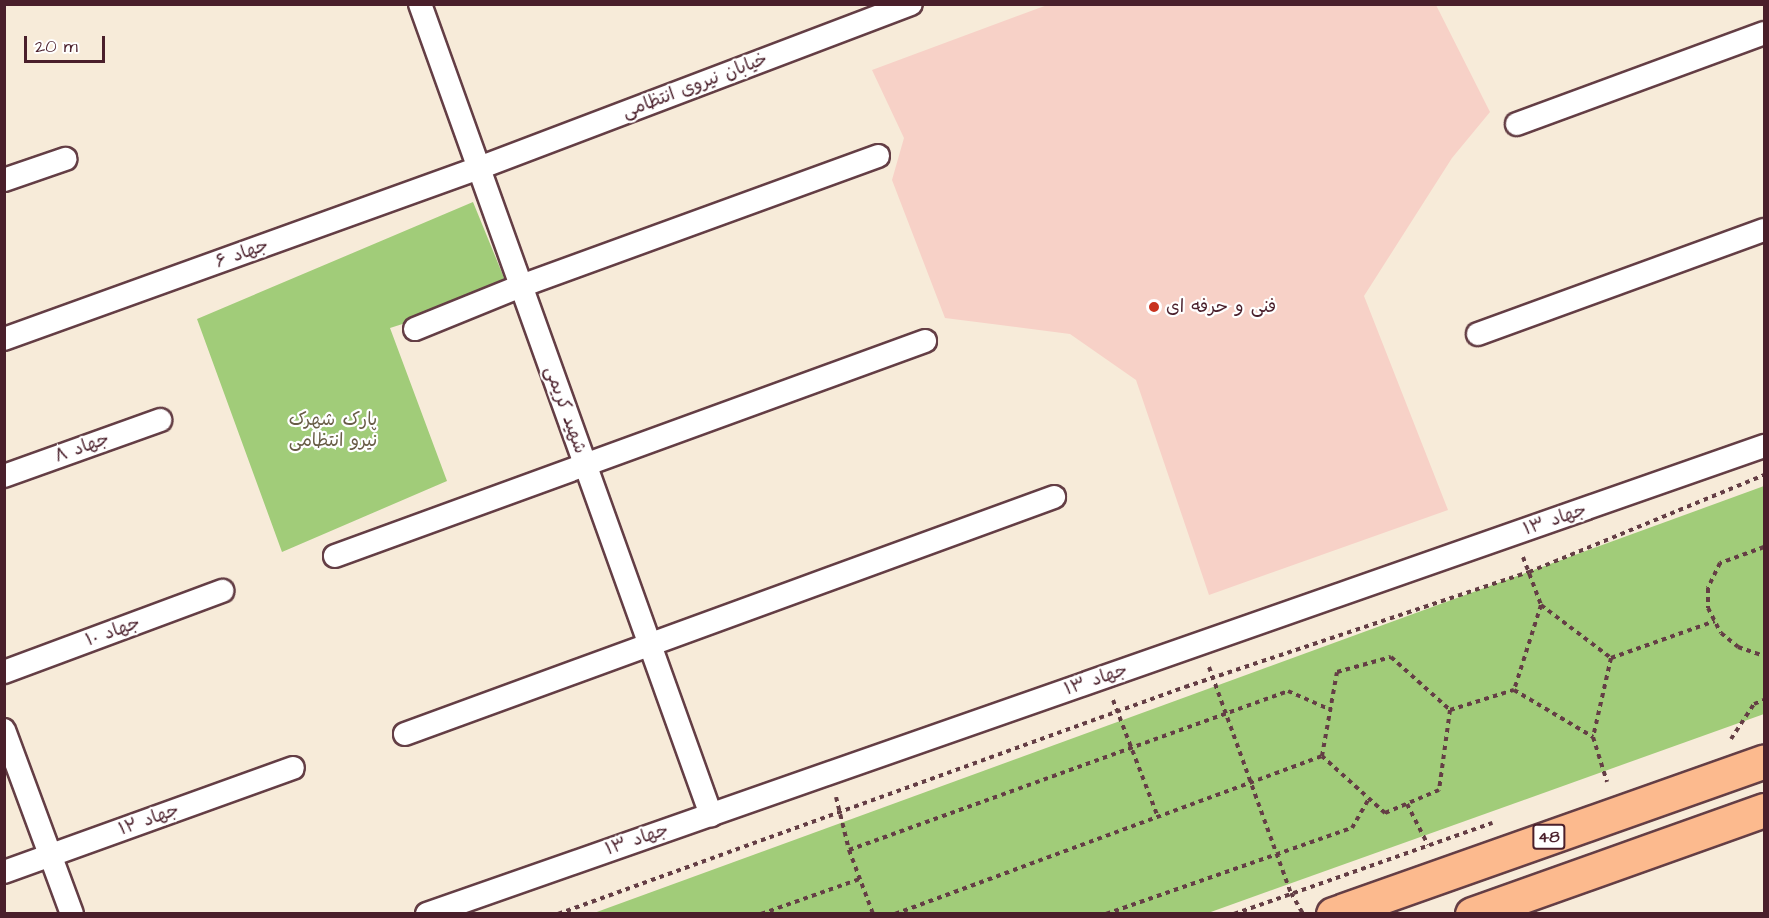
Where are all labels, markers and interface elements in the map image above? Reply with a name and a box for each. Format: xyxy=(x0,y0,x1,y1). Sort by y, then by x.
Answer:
scale bar xyxy=(27,24,108,62)
text: 20 m xyxy=(35,34,78,59)
street label: خیابان نیروی انتظامی xyxy=(619,48,771,124)
street label: جهاد ۶ xyxy=(213,234,271,274)
place label: فنی و حرفه ای xyxy=(1166,296,1276,318)
marker: فنی و حرفه ای xyxy=(1147,300,1161,314)
street label: شهید کریمی xyxy=(539,363,591,457)
park label: پارک شهرک نیرو انتظامی xyxy=(289,410,377,452)
street label: جهاد ۸ xyxy=(52,428,112,468)
street label: جهاد ۱۳ xyxy=(1521,499,1589,541)
street label: جهاد ۱۰ xyxy=(83,612,143,652)
street label: جهاد ۱۳ xyxy=(1062,659,1130,701)
street label: جهاد ۱۲ xyxy=(116,799,182,841)
street label: جهاد ۱۳ xyxy=(603,819,671,861)
road number: 48 xyxy=(1531,824,1567,850)

